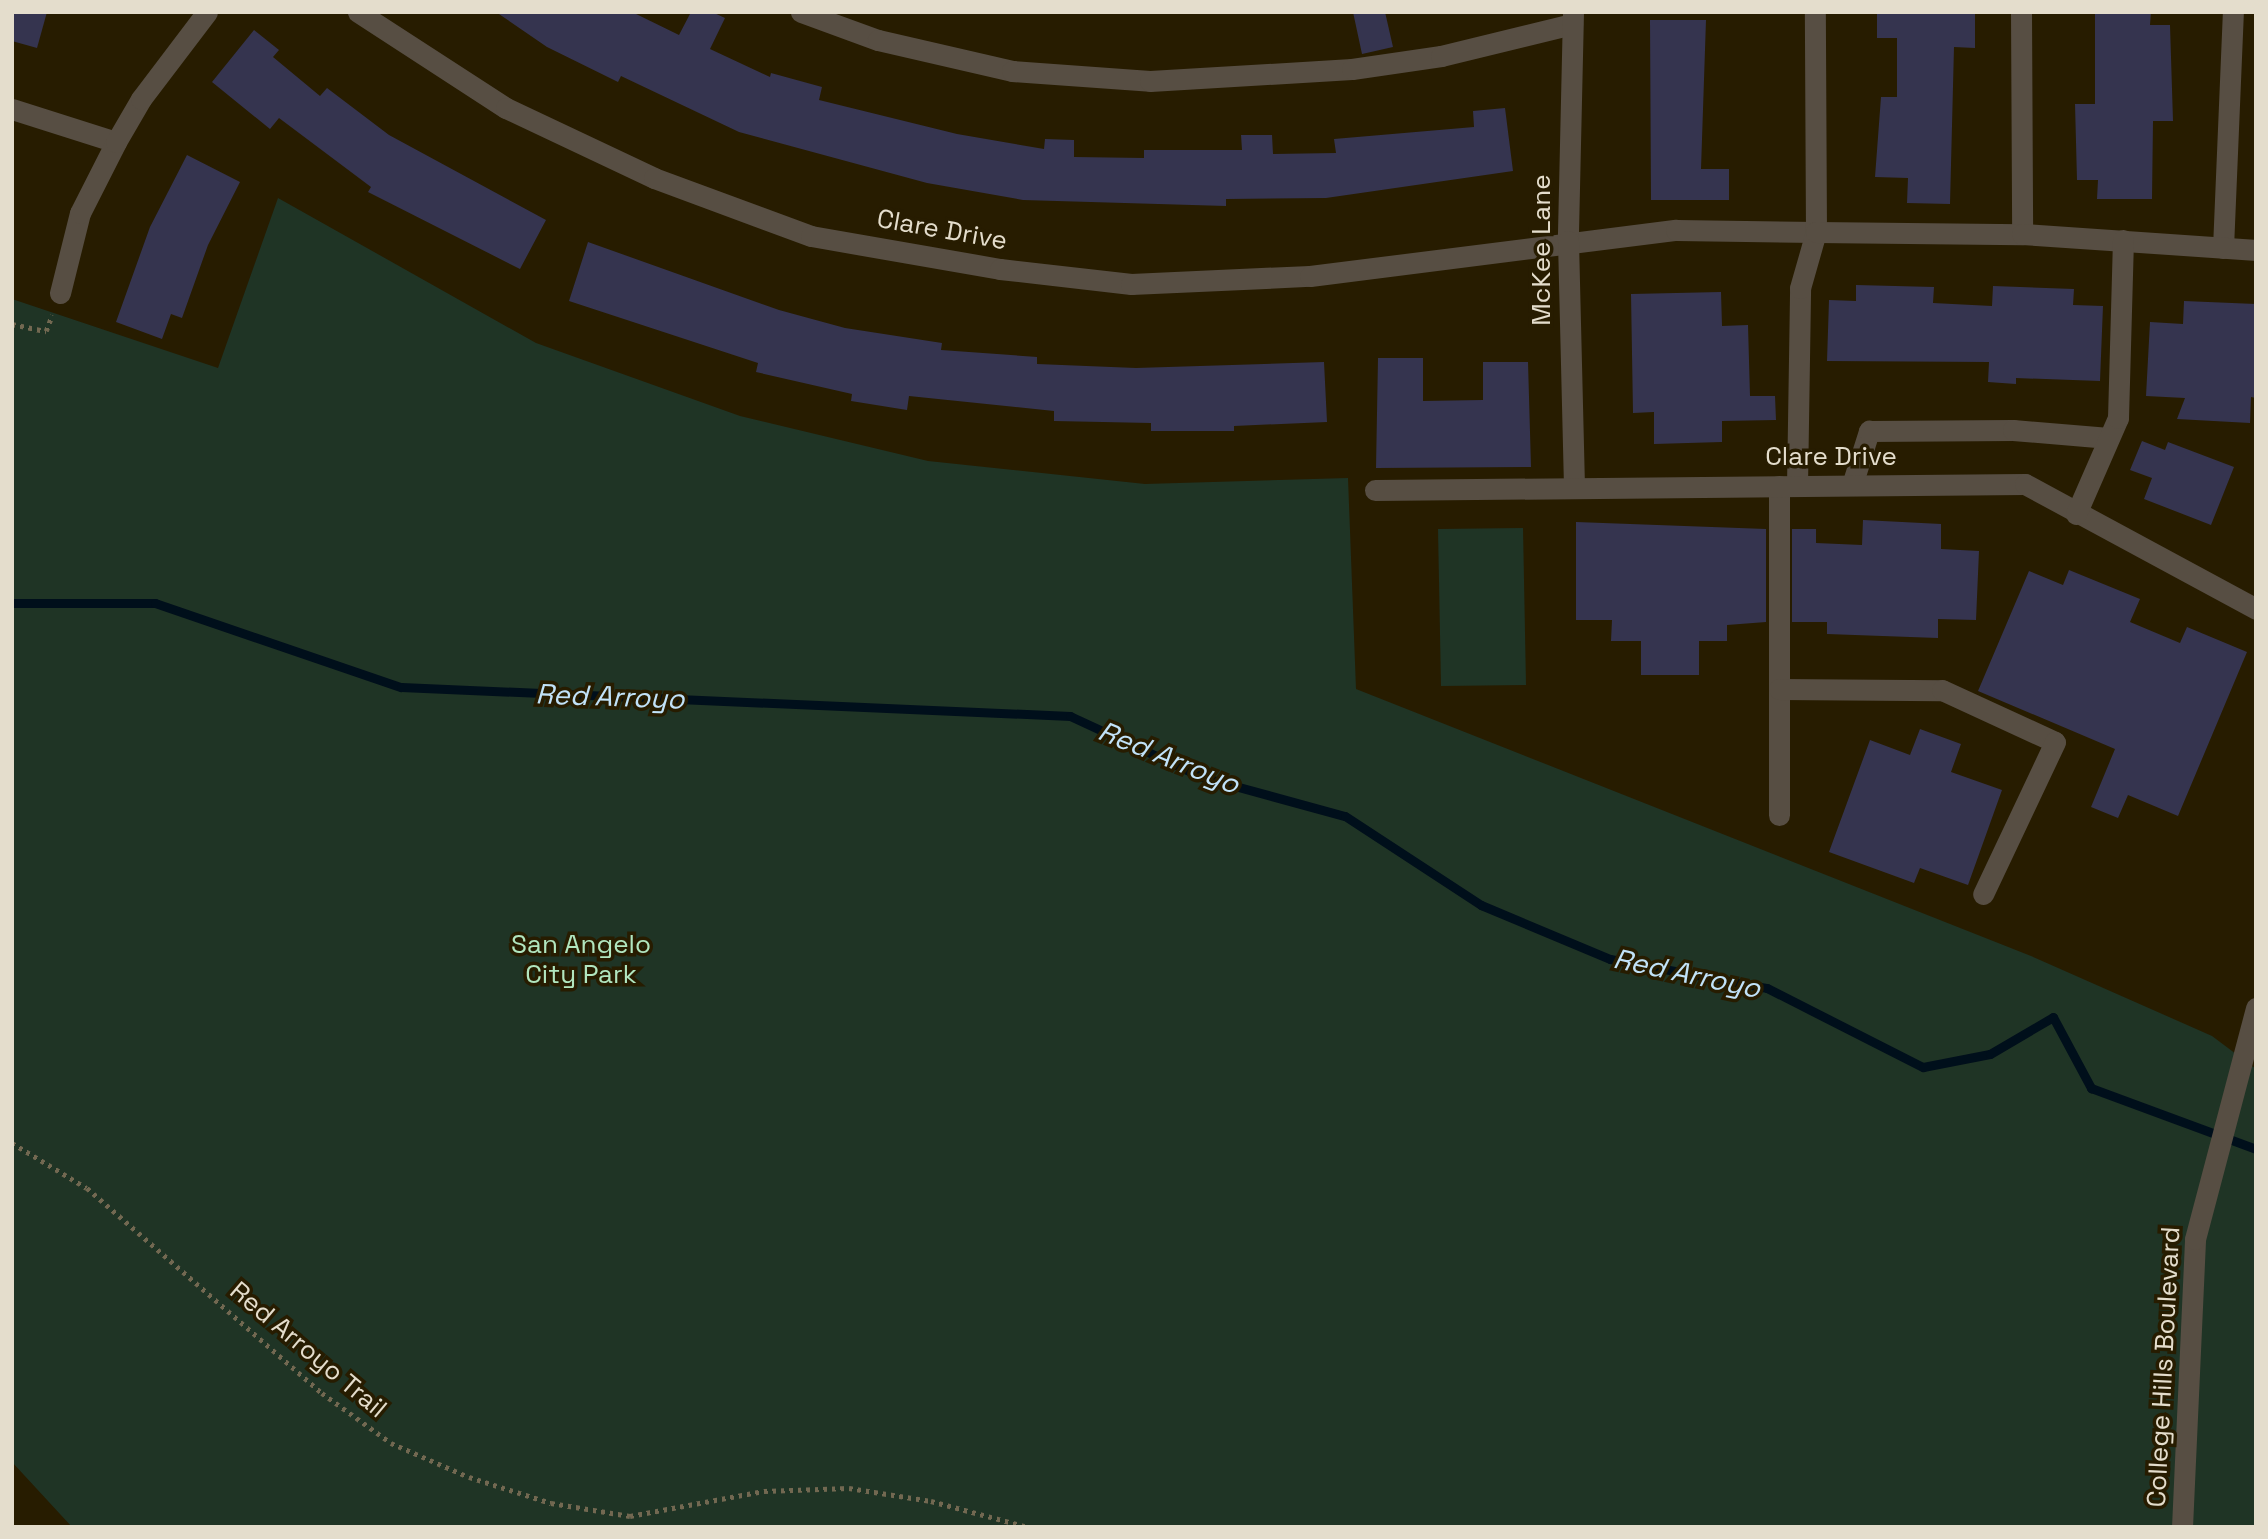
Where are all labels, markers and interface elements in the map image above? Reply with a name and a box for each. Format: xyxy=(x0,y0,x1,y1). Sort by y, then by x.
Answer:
street label: McKee Lane xyxy=(1526,174,1558,326)
street label: Clare Drive xyxy=(874,203,1010,257)
street label: Clare Drive xyxy=(1765,441,1897,473)
water label: Red Arroyo xyxy=(535,677,685,715)
water label: Red Arroyo xyxy=(1093,713,1245,801)
park label: San Angelo City Park xyxy=(511,929,651,990)
water label: Red Arroyo xyxy=(1610,941,1764,1005)
street label: College Hills Boulevard xyxy=(2141,1226,2187,1508)
street label: Red Arroyo Trail xyxy=(223,1275,393,1425)

